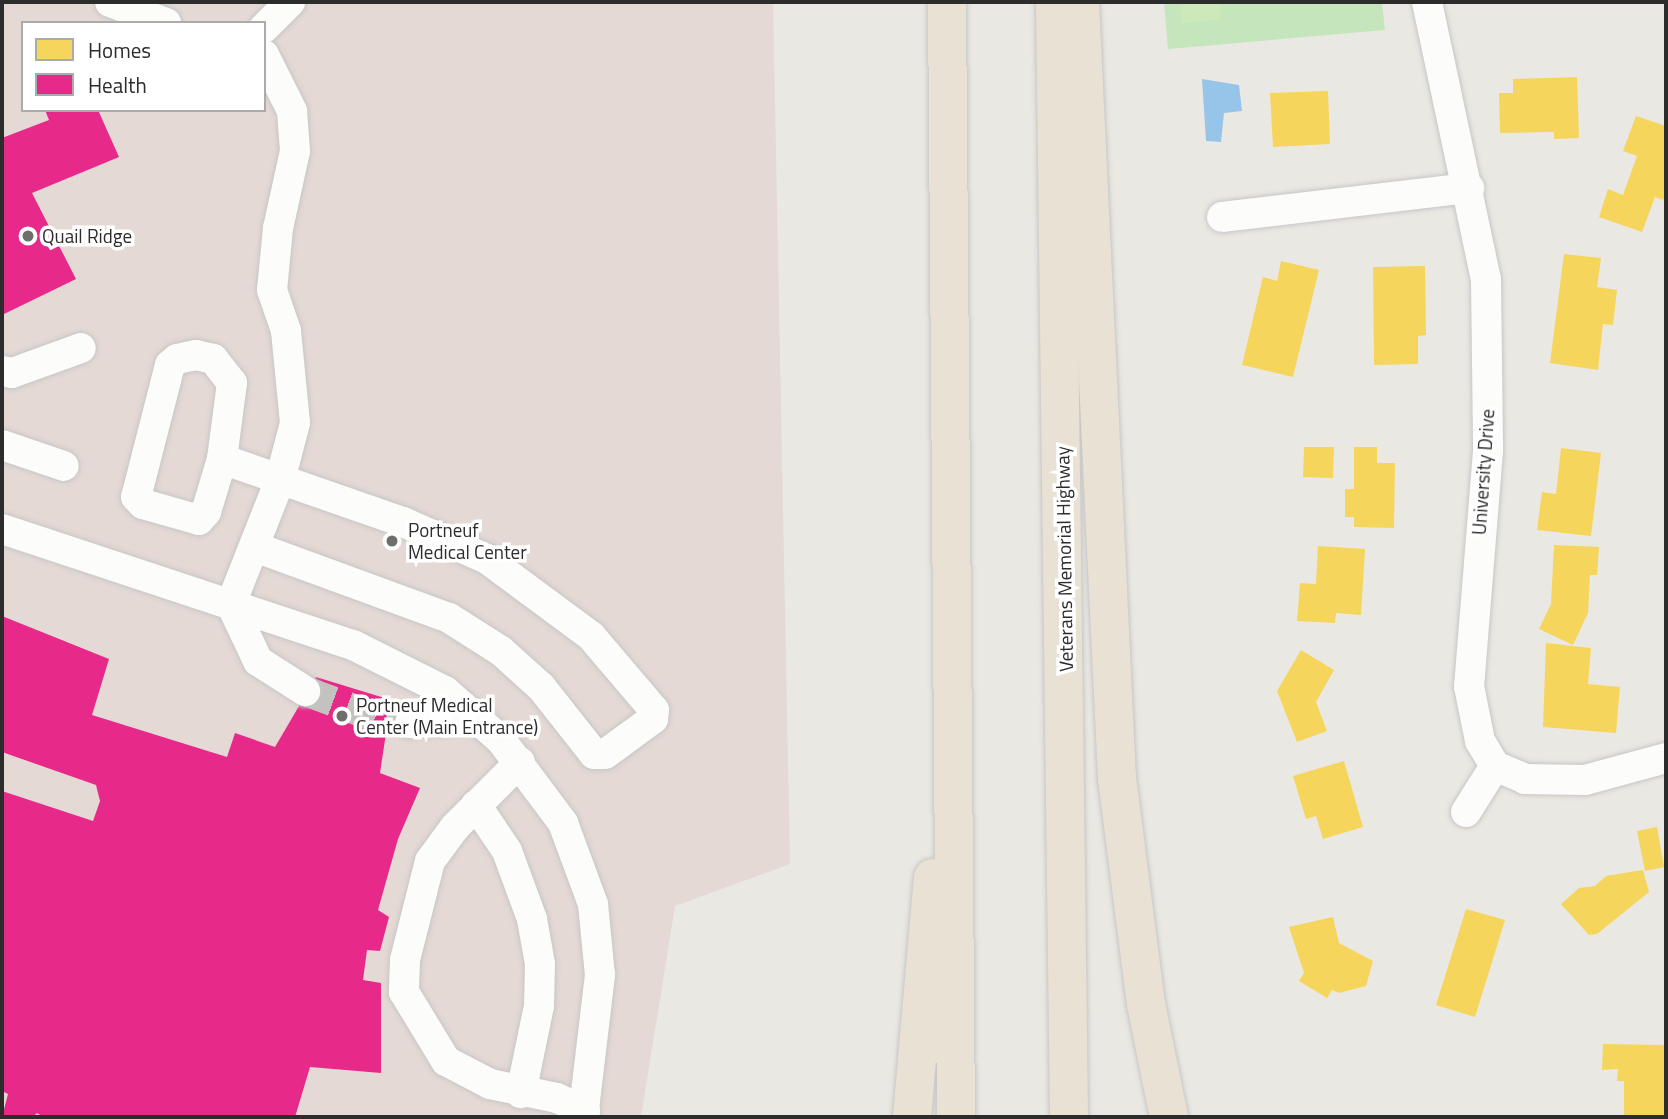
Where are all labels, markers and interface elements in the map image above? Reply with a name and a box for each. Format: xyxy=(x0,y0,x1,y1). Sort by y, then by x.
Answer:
legend xyxy=(21,21,266,112)
text: Homes xyxy=(88,34,151,66)
text: Health xyxy=(88,69,147,101)
place label: Quail Ridge xyxy=(42,225,132,247)
marker: Quail Ridge xyxy=(20,228,36,244)
street label: University Drive xyxy=(1467,408,1499,536)
street label: Veterans Memorial Highway xyxy=(1051,446,1077,672)
place label: Portneuf Medical Center xyxy=(408,519,527,563)
marker: Portneuf Medical Center xyxy=(382,531,402,551)
place label: Portneuf Medical Center (Main Entrance) xyxy=(356,694,538,738)
marker: Portneuf Medical Center (Main Entrance) xyxy=(334,708,350,724)

